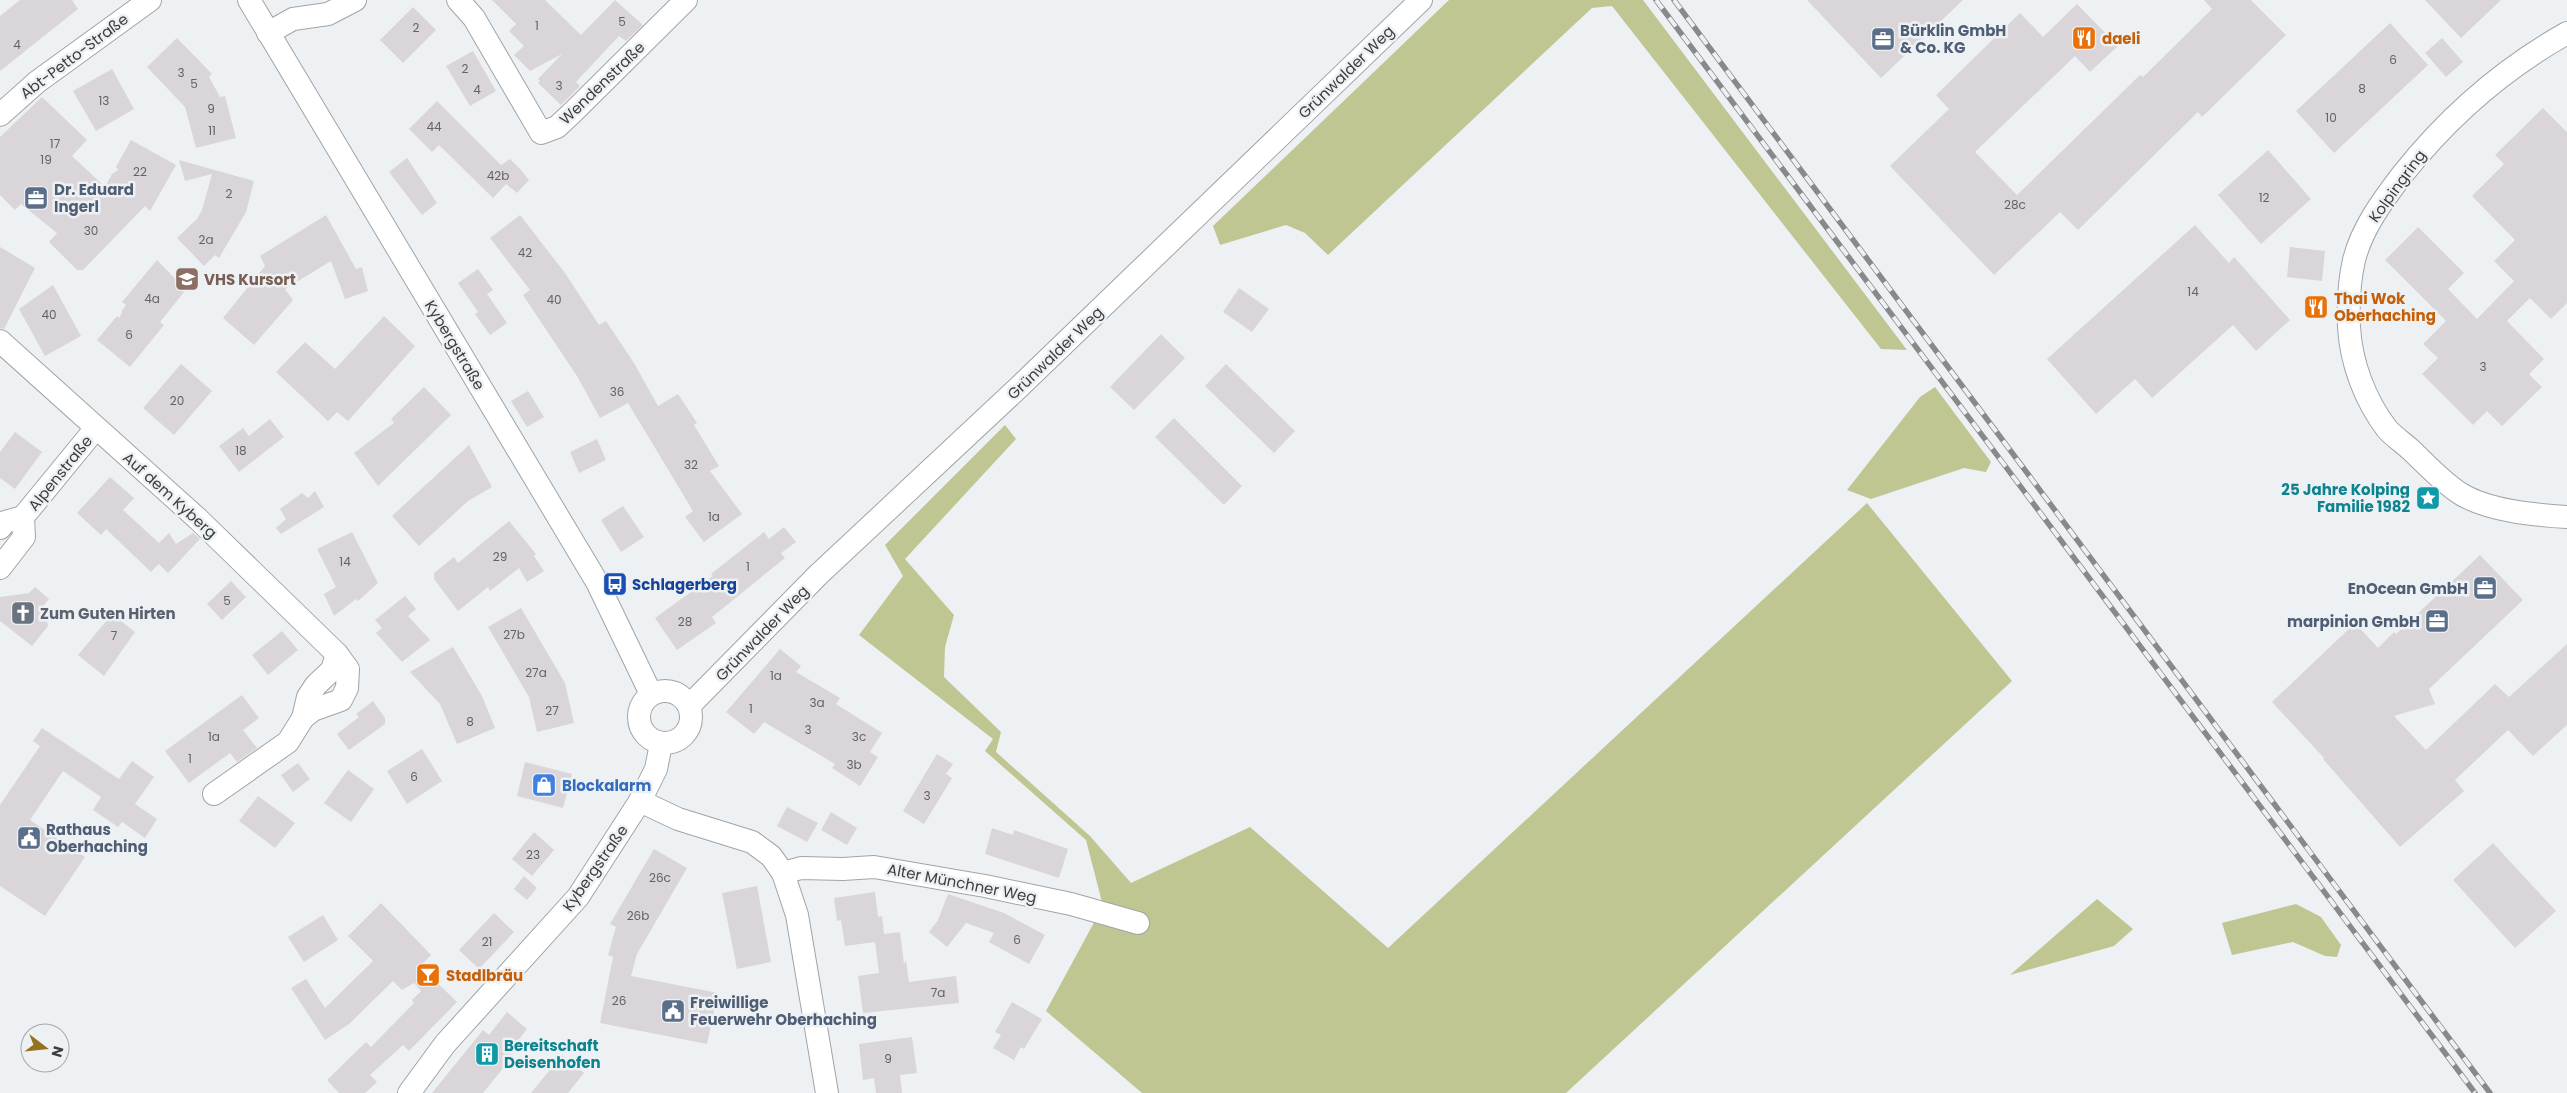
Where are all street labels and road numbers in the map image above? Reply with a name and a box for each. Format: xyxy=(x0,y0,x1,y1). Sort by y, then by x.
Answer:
street label: Abt-Petto-Straße xyxy=(16,8,132,104)
street label: Grünwalder Weg xyxy=(1293,21,1399,123)
street label: Wendenstraße xyxy=(555,37,649,129)
street label: Kolpingring xyxy=(2364,145,2430,227)
street label: Kybergstraße xyxy=(420,296,490,394)
street label: Grünwalder Weg xyxy=(1002,302,1108,404)
street label: Alpenstraße xyxy=(23,431,97,515)
street label: Auf dem Kyberg xyxy=(118,447,222,543)
street label: Grünwalder Weg xyxy=(711,580,813,686)
street label: Kybergstraße xyxy=(557,821,633,915)
street label: Alter Münchner Weg xyxy=(886,858,1038,908)

